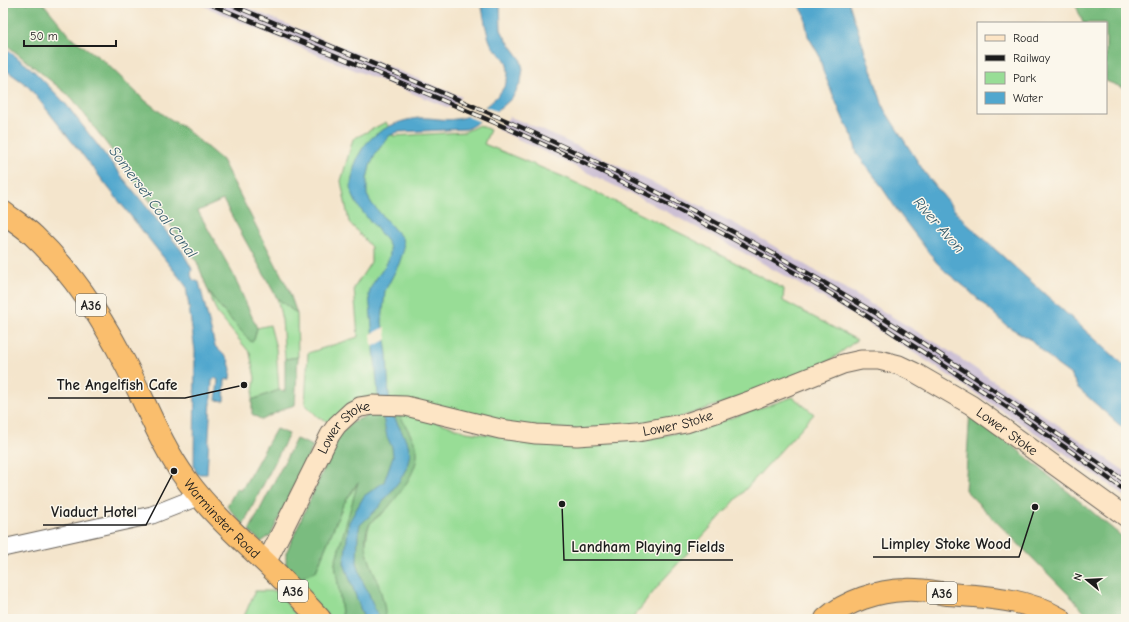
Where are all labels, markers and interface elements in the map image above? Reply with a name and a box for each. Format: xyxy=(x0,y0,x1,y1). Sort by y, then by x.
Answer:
scale bar xyxy=(24,22,116,48)
legend xyxy=(977,22,1107,114)
text: 50 m xyxy=(30,29,58,43)
text: Road xyxy=(1013,31,1039,45)
text: Railway xyxy=(1013,51,1051,65)
text: Park xyxy=(1013,71,1036,85)
text: Water xyxy=(1013,91,1043,105)
water label: Somerset Coal Canal xyxy=(105,143,201,262)
water label: River Avon xyxy=(910,193,968,257)
road number: A36 xyxy=(76,294,106,316)
callout: The Angelfish Cafe xyxy=(48,371,185,398)
text: The Angelfish Cafe xyxy=(57,376,177,394)
street label: Lower Stoke xyxy=(313,397,371,457)
street label: Lower Stoke xyxy=(973,403,1041,459)
street label: Lower Stoke xyxy=(641,406,715,439)
street label: Warminster Road xyxy=(180,475,264,562)
callout: Viaduct Hotel xyxy=(43,498,146,525)
text: Viaduct Hotel xyxy=(51,503,137,521)
callout: Limpley Stoke Wood xyxy=(873,530,1019,557)
callout: Landham Playing Fields xyxy=(564,533,733,560)
text: Limpley Stoke Wood xyxy=(881,535,1011,553)
text: Landham Playing Fields xyxy=(571,538,725,556)
north arrow xyxy=(1067,560,1107,600)
text: N xyxy=(1071,572,1085,582)
road number: A36 xyxy=(278,580,308,602)
road number: A36 xyxy=(927,582,957,604)

